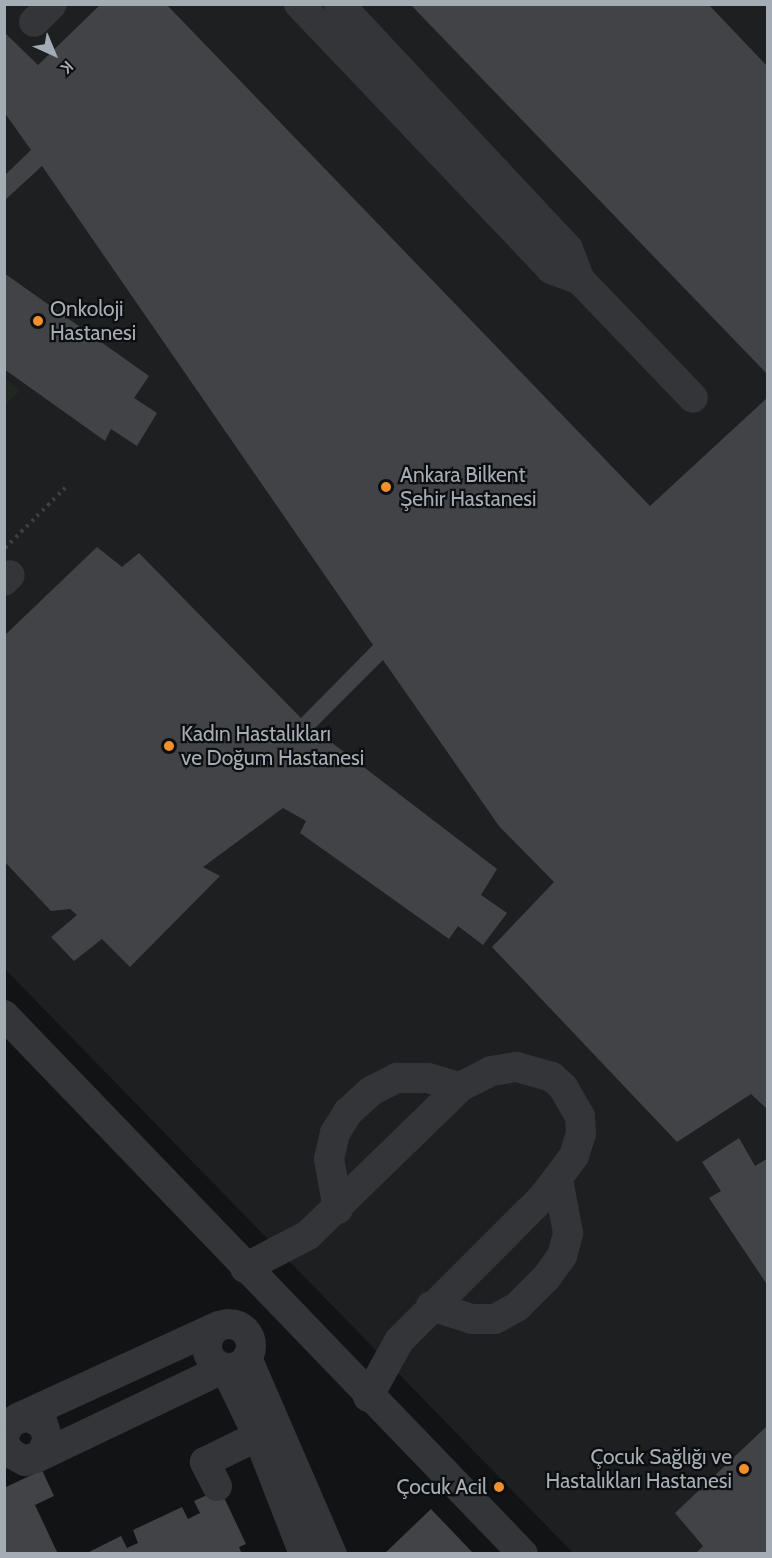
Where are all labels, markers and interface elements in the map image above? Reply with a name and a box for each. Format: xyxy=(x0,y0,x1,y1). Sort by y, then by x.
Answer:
north arrow xyxy=(24,24,84,84)
text: K xyxy=(57,57,77,78)
place label: Onkoloji Hastanesi xyxy=(50,296,136,346)
marker: Onkoloji Hastanesi xyxy=(31,314,45,328)
place label: Ankara Bilkent Şehir Hastanesi xyxy=(400,462,536,512)
marker: Ankara Bilkent Şehir Hastanesi xyxy=(377,478,395,496)
place label: Kadın Hastalıkları ve Doğum Hastanesi xyxy=(181,721,364,771)
marker: Kadın Hastalıkları ve Doğum Hastanesi xyxy=(162,739,176,753)
place label: Çocuk Sağlığı ve Hastalıkları Hastanesi xyxy=(546,1444,732,1494)
marker: Çocuk Sağlığı ve Hastalıkları Hastanesi xyxy=(737,1462,751,1476)
place label: Çocuk Acil xyxy=(396,1474,487,1500)
marker: Çocuk Acil xyxy=(492,1480,506,1494)

